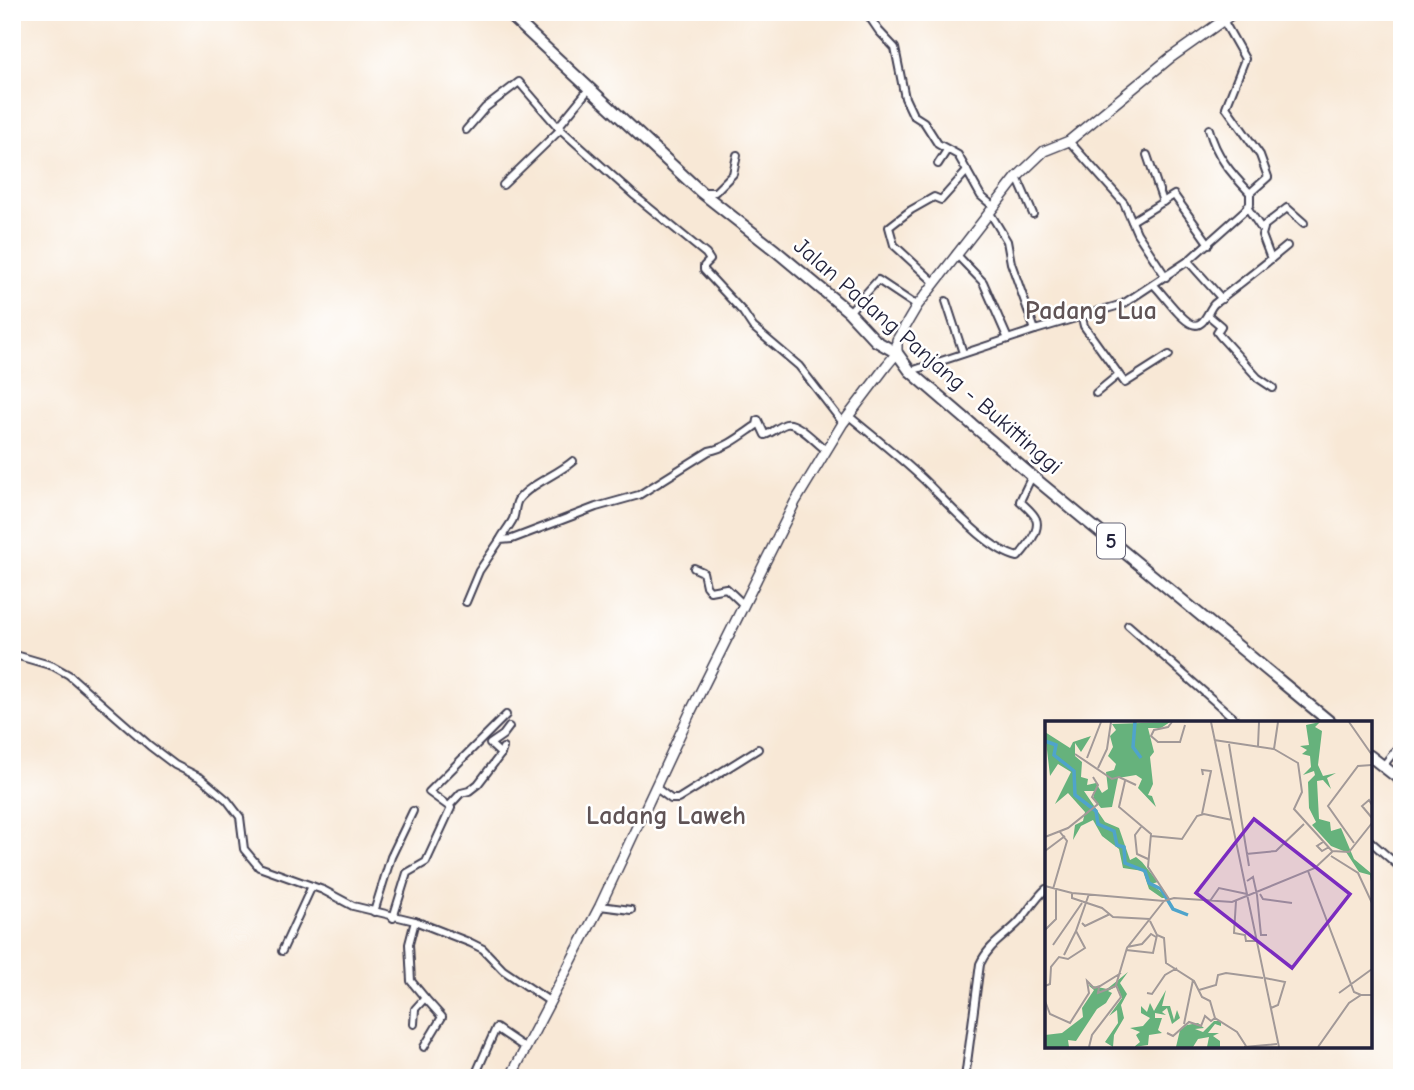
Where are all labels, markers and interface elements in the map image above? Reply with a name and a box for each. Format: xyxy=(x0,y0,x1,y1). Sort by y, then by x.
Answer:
street label: Jalan Padang Panjang - Bukittinggi xyxy=(788,232,1068,480)
district label: Padang Lua xyxy=(1025,296,1157,326)
road number: 5 xyxy=(1097,524,1125,558)
inset map xyxy=(1045,721,1372,1048)
district label: Ladang Laweh xyxy=(586,801,746,831)

